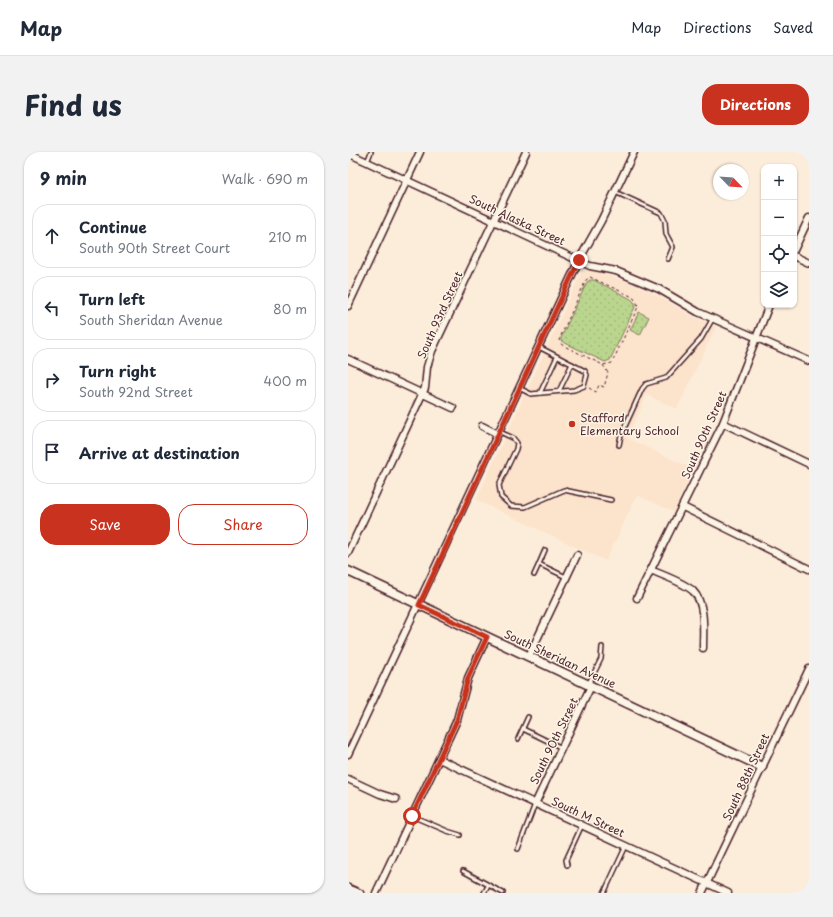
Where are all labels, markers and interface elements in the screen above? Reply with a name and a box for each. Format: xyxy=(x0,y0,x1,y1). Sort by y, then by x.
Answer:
text: Map xyxy=(20,14,62,42)
text: Map xyxy=(631,17,661,38)
text: Directions xyxy=(683,17,751,38)
text: Saved xyxy=(773,17,813,38)
text: Find us xyxy=(24,83,122,126)
button: Directions xyxy=(702,84,809,125)
north arrow xyxy=(713,164,749,200)
map controls xyxy=(761,164,797,308)
button: + xyxy=(761,164,797,200)
text: 9 min xyxy=(40,165,87,191)
text: Walk · 690 m xyxy=(222,169,308,188)
street label: South Alaska Street xyxy=(466,190,568,249)
button: − xyxy=(761,200,797,236)
text: Continue xyxy=(79,215,147,238)
icon: ahead xyxy=(41,225,63,247)
text: 210 m xyxy=(268,227,307,246)
button: locate xyxy=(761,236,797,272)
text: South 90th Street Court xyxy=(79,238,230,257)
route end xyxy=(570,251,588,269)
street label: South 93rd Street xyxy=(413,268,467,361)
button: layers xyxy=(761,272,797,308)
text: Turn left xyxy=(79,287,145,310)
icon: left xyxy=(41,297,63,319)
text: 80 m xyxy=(273,299,307,318)
text: South Sheridan Avenue xyxy=(79,310,223,329)
text: Turn right xyxy=(79,359,156,382)
icon: right xyxy=(41,369,63,391)
text: 400 m xyxy=(264,371,307,390)
text: South 92nd Street xyxy=(79,382,193,401)
street label: South 90th Street xyxy=(677,388,731,481)
place label: Stafford Elementary School xyxy=(580,409,679,439)
marker: Stafford Elementary School xyxy=(567,419,577,429)
icon: arrive xyxy=(41,441,63,463)
text: Arrive at destination xyxy=(79,441,240,464)
button: Save xyxy=(40,504,170,545)
button: Share xyxy=(178,504,308,545)
street label: South Sheridan Avenue xyxy=(501,625,619,692)
street label: South 90th Street xyxy=(525,694,582,787)
street label: South 88th Street xyxy=(718,730,773,823)
street label: South M Street xyxy=(549,792,628,841)
route start xyxy=(403,807,421,825)

